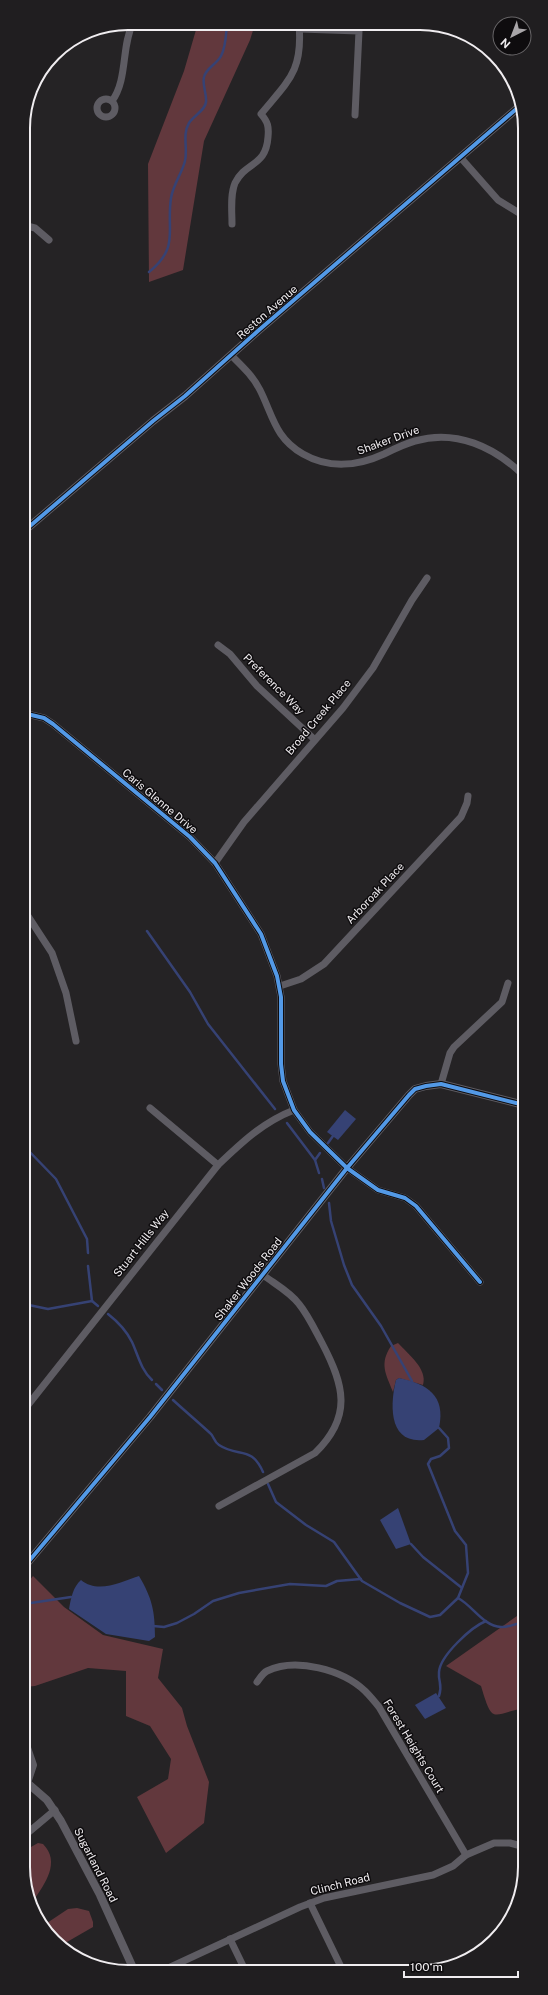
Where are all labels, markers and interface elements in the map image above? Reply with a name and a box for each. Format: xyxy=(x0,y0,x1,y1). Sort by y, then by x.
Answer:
north arrow xyxy=(492,16,532,56)
text: N xyxy=(498,36,513,51)
street label: Reston Avenue xyxy=(234,283,300,341)
street label: Shaker Drive xyxy=(355,423,421,457)
street label: Preference Way xyxy=(241,651,307,717)
street label: Broad Creek Place xyxy=(283,677,353,757)
street label: Caris Glenne Drive xyxy=(120,766,200,836)
street label: Arboroak Place xyxy=(344,860,406,926)
street label: Stuart Hills Way xyxy=(111,1207,171,1279)
street label: Shaker Woods Road xyxy=(212,1235,284,1323)
street label: Forest Heights Court xyxy=(381,1697,447,1795)
street label: Sugarland Road xyxy=(72,1826,120,1904)
street label: Clinch Road xyxy=(309,1871,371,1897)
scale bar xyxy=(404,1953,518,1979)
text: 100 m xyxy=(410,1960,443,1974)

